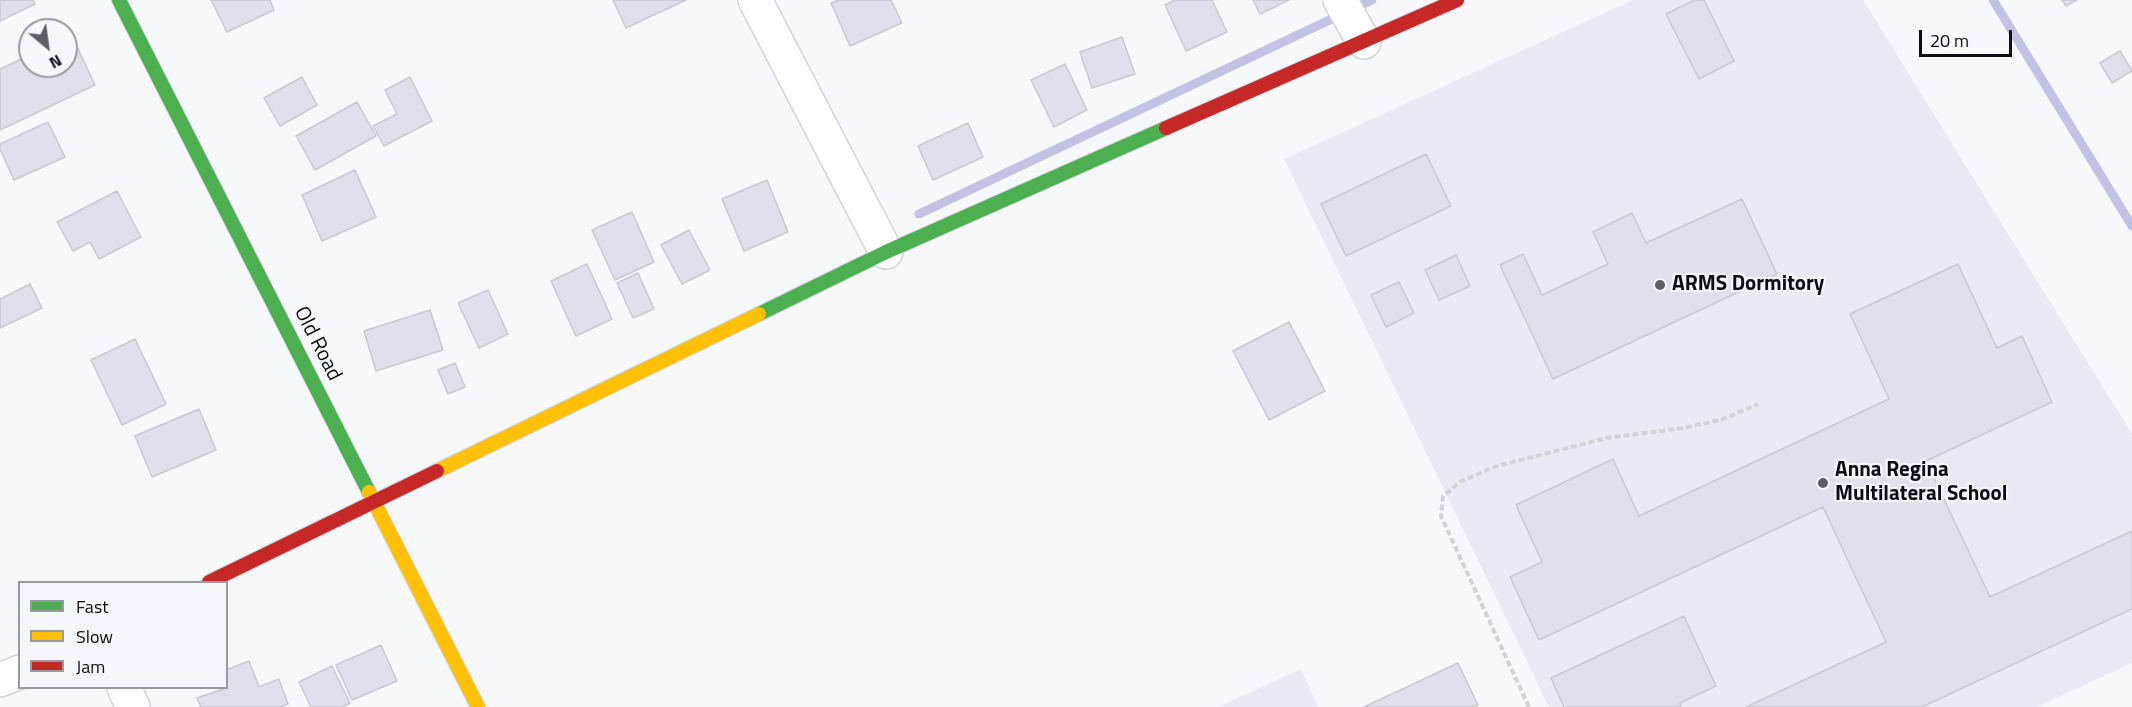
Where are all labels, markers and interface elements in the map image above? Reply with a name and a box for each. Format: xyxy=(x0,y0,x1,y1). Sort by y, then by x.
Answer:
north arrow xyxy=(18,18,78,78)
scale bar xyxy=(1922,18,2015,56)
text: 20 m xyxy=(1930,27,1969,54)
text: N xyxy=(45,49,66,75)
place label: ARMS Dormitory xyxy=(1672,272,1824,298)
marker: ARMS Dormitory xyxy=(1653,278,1667,292)
street label: Old Road xyxy=(288,303,346,385)
place label: Anna Regina Multilateral School xyxy=(1835,458,2007,508)
marker: Anna Regina Multilateral School xyxy=(1816,476,1830,490)
legend xyxy=(18,581,228,689)
text: Fast xyxy=(76,593,109,620)
text: Slow xyxy=(76,623,113,650)
text: Jam xyxy=(76,653,105,680)

